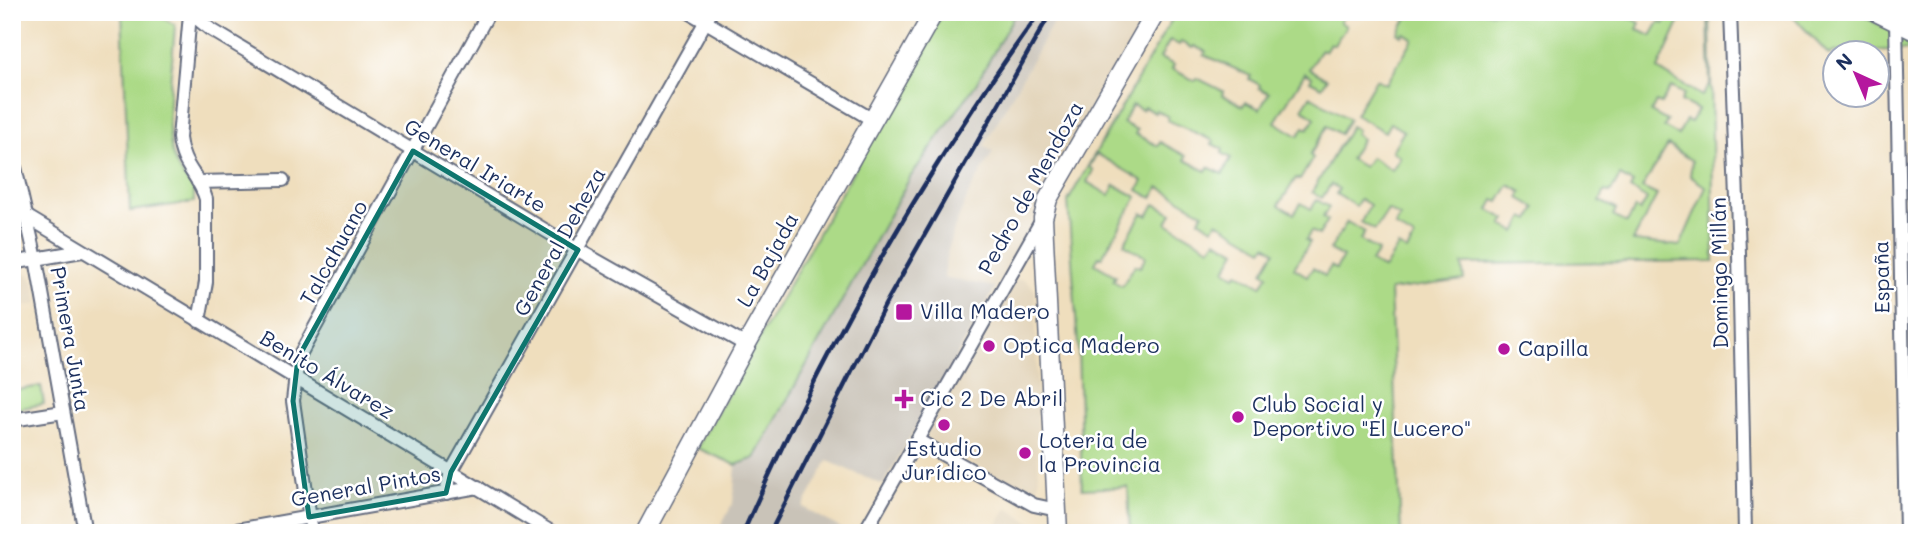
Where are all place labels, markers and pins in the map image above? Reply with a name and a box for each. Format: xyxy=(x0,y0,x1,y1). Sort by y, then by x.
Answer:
place label: Villa Madero xyxy=(920,297,1049,324)
marker: Villa Madero xyxy=(894,302,914,322)
place label: Optica Madero xyxy=(1003,331,1160,358)
place label: Capilla xyxy=(1518,334,1589,361)
marker: Optica Madero xyxy=(981,338,997,354)
marker: Capilla xyxy=(1496,341,1512,357)
place label: Cic 2 De Abril xyxy=(920,384,1063,411)
marker: Cic 2 De Abril xyxy=(894,389,914,409)
place label: Club Social y Deportivo "El Lucero" xyxy=(1252,390,1471,441)
marker: Club Social y Deportivo "El Lucero" xyxy=(1230,409,1246,425)
marker: Estudio Jurídico xyxy=(936,417,952,433)
place label: Loteria de la Provincia xyxy=(1039,426,1161,477)
place label: Estudio Jurídico xyxy=(902,434,986,485)
marker: Loteria de la Provincia xyxy=(1017,445,1033,461)

